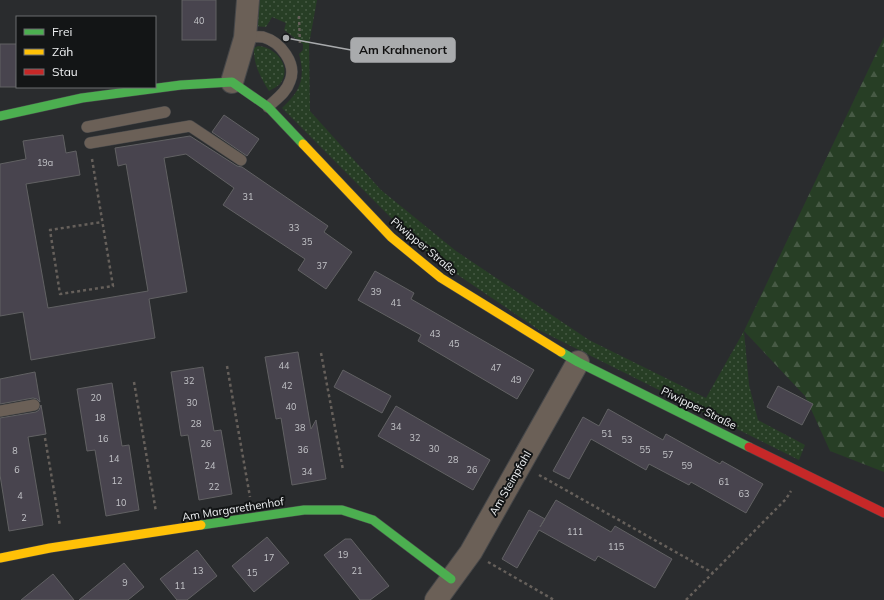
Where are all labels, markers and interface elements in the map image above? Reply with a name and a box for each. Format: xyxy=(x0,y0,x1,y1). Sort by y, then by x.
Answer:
house number: 40 xyxy=(194,15,204,26)
legend xyxy=(16,16,156,88)
text: Frei xyxy=(52,24,72,39)
callout: Am Krahnenort xyxy=(351,38,455,62)
text: Am Krahnenort xyxy=(359,42,448,57)
text: Zäh xyxy=(52,44,73,59)
text: Stau xyxy=(52,64,78,79)
house number: 19a xyxy=(37,157,53,168)
house number: 31 xyxy=(243,191,253,202)
street label: Piwipper Straße xyxy=(388,214,460,278)
house number: 33 xyxy=(289,222,299,233)
house number: 35 xyxy=(302,236,313,247)
house number: 37 xyxy=(317,260,327,271)
house number: 39 xyxy=(371,286,381,297)
house number: 41 xyxy=(391,297,401,308)
house number: 43 xyxy=(430,328,440,339)
house number: 45 xyxy=(449,338,460,349)
house number: 44 xyxy=(279,360,290,371)
house number: 47 xyxy=(491,362,501,373)
house number: 49 xyxy=(511,374,521,385)
house number: 32 xyxy=(184,375,194,386)
house number: 42 xyxy=(282,380,292,391)
street label: Piwipper Straße xyxy=(659,384,739,432)
house number: 20 xyxy=(91,392,101,403)
house number: 30 xyxy=(187,397,197,408)
house number: 40 xyxy=(286,401,296,412)
house number: 18 xyxy=(95,412,105,423)
house number: 28 xyxy=(191,418,201,429)
house number: 34 xyxy=(391,421,402,432)
house number: 38 xyxy=(295,422,305,433)
house number: 51 xyxy=(602,428,612,439)
house number: 32 xyxy=(410,432,420,443)
house number: 16 xyxy=(98,433,108,444)
house number: 53 xyxy=(622,434,632,445)
house number: 26 xyxy=(201,438,211,449)
house number: 30 xyxy=(429,443,439,454)
house number: 36 xyxy=(298,444,308,455)
house number: 55 xyxy=(640,444,651,455)
house number: 8 xyxy=(12,445,18,456)
street label: Am Steinpfahl xyxy=(486,448,534,518)
house number: 57 xyxy=(663,449,673,460)
house number: 14 xyxy=(109,453,120,464)
house number: 28 xyxy=(448,454,458,465)
house number: 24 xyxy=(205,460,216,471)
house number: 59 xyxy=(682,460,692,471)
house number: 6 xyxy=(14,464,20,475)
house number: 26 xyxy=(467,464,477,475)
house number: 34 xyxy=(302,466,313,477)
house number: 12 xyxy=(112,475,122,486)
house number: 61 xyxy=(719,476,729,487)
house number: 22 xyxy=(209,481,219,492)
house number: 63 xyxy=(739,488,749,499)
house number: 4 xyxy=(17,490,23,501)
street label: Am Margarethenhof xyxy=(181,494,285,524)
house number: 10 xyxy=(116,497,126,508)
house number: 2 xyxy=(21,512,27,523)
house number: 111 xyxy=(567,526,583,537)
house number: 115 xyxy=(608,541,625,552)
house number: 19 xyxy=(338,549,348,560)
house number: 17 xyxy=(264,552,274,563)
house number: 13 xyxy=(193,565,203,576)
house number: 21 xyxy=(352,565,362,576)
house number: 15 xyxy=(247,567,258,578)
house number: 9 xyxy=(122,577,128,588)
house number: 11 xyxy=(175,580,185,591)

